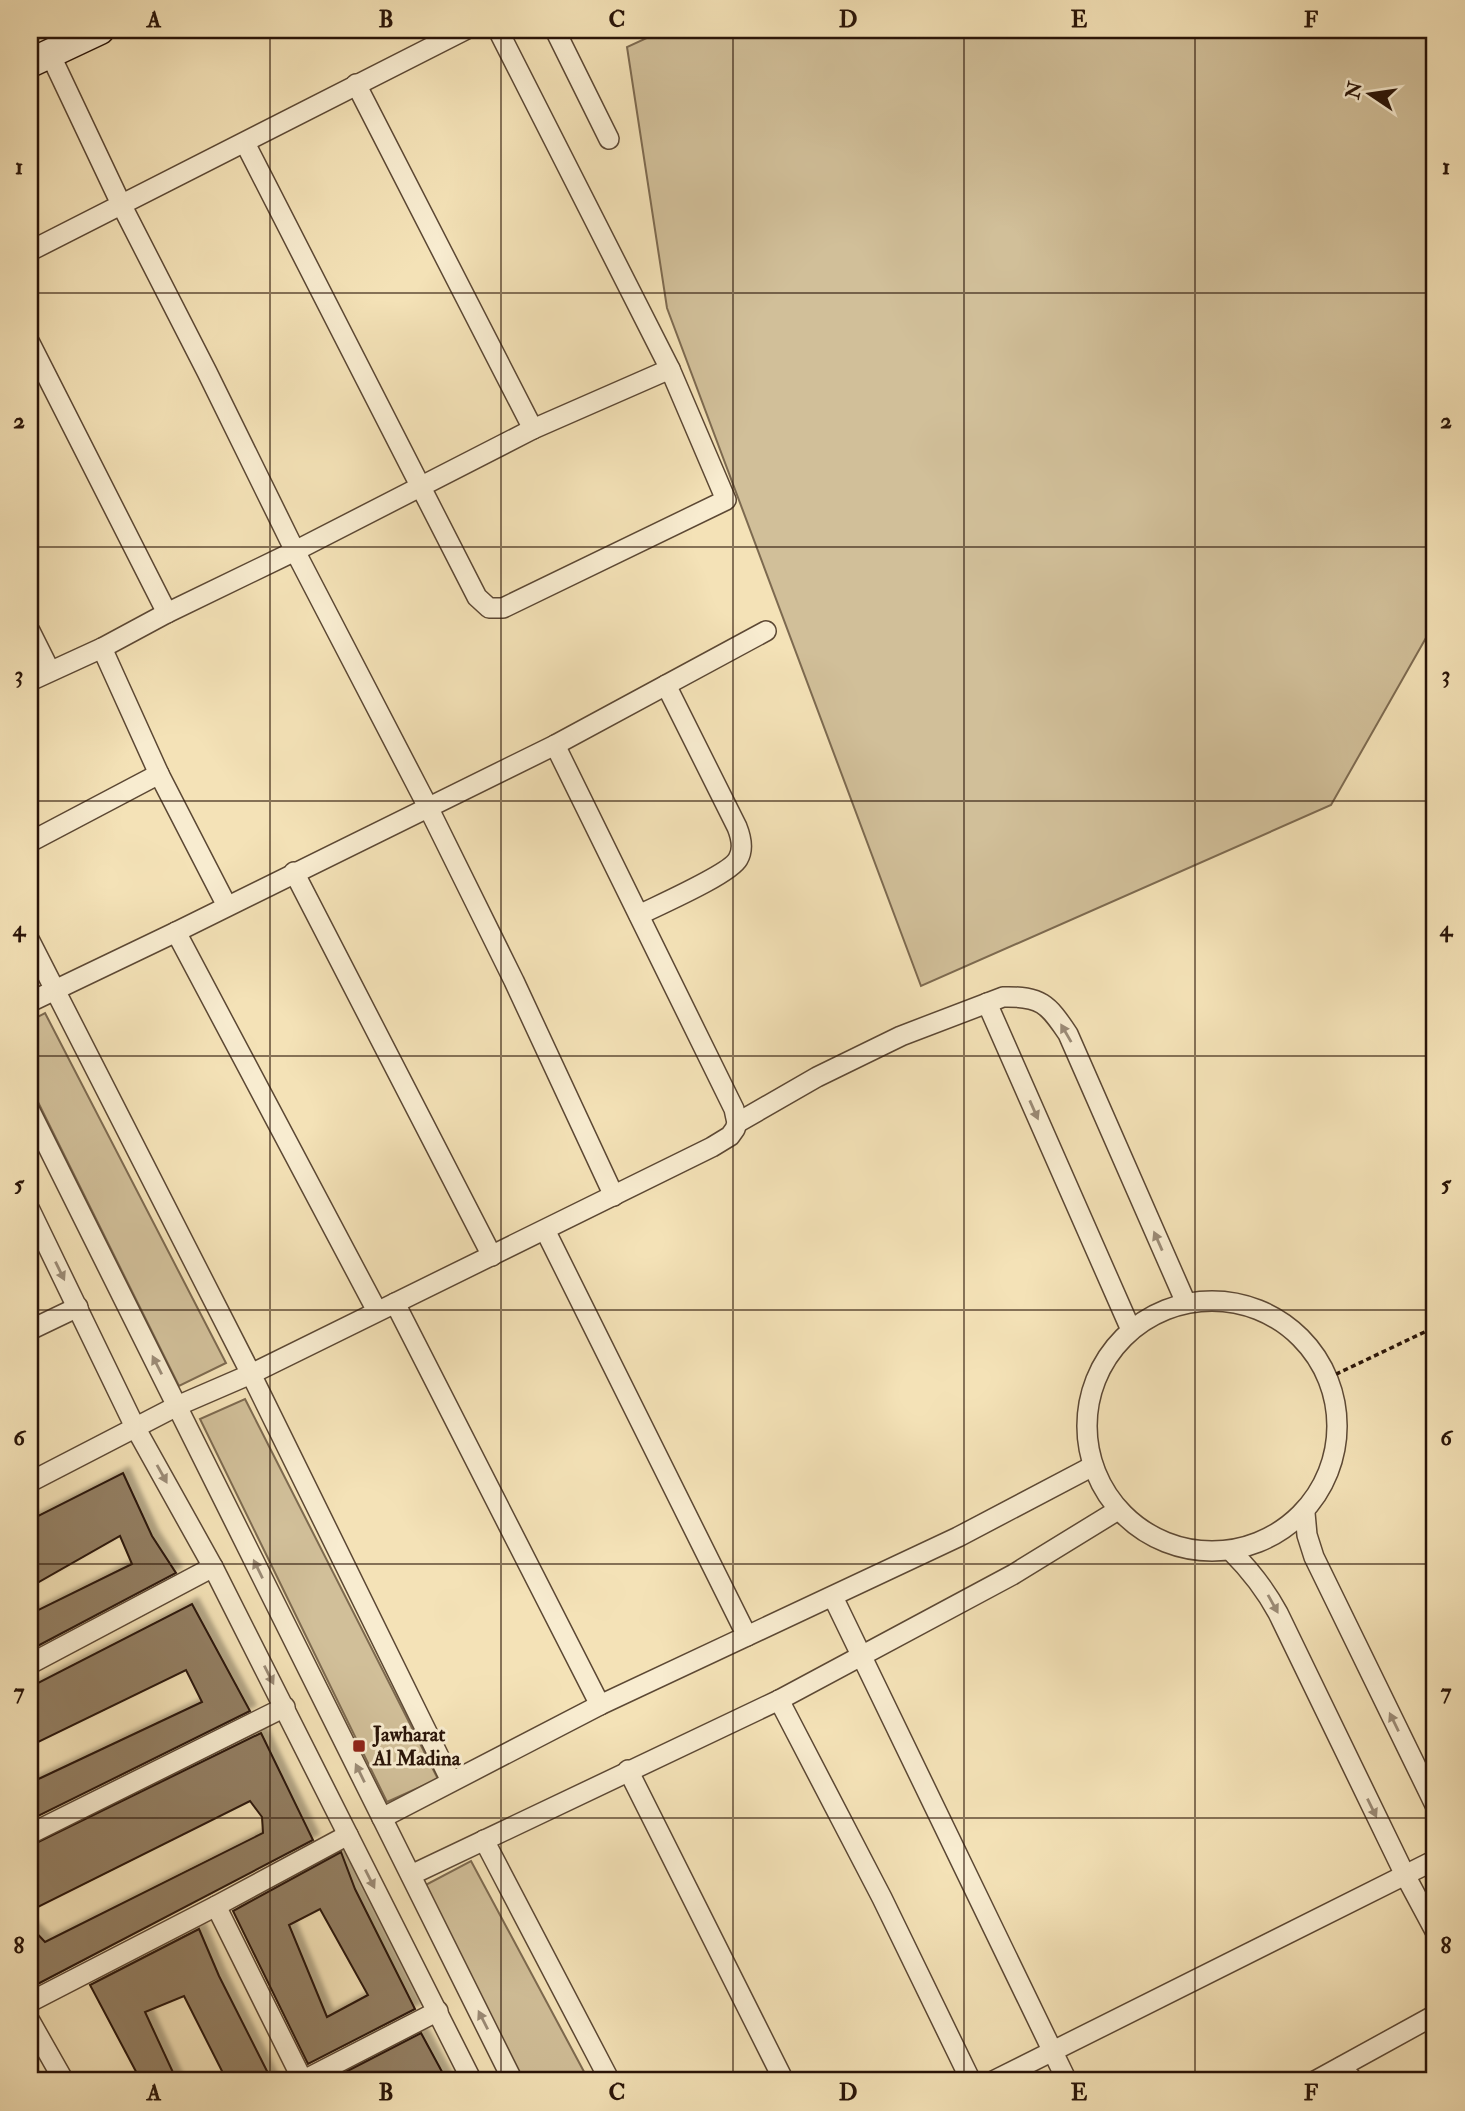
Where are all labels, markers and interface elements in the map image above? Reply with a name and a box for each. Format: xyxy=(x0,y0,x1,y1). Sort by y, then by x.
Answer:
text: A xyxy=(146,5,162,34)
text: B xyxy=(378,5,394,34)
text: C xyxy=(609,5,625,34)
text: D xyxy=(839,5,857,34)
text: E xyxy=(1071,5,1088,34)
text: F xyxy=(1304,5,1319,34)
north arrow xyxy=(1336,60,1406,130)
text: N xyxy=(1341,78,1368,102)
text: 1 xyxy=(15,152,23,181)
text: 1 xyxy=(1442,152,1450,181)
text: 2 xyxy=(13,406,25,435)
text: 2 xyxy=(1440,406,1452,435)
text: 3 xyxy=(15,660,23,689)
text: 3 xyxy=(1442,660,1450,689)
text: 4 xyxy=(12,914,27,943)
text: 4 xyxy=(1439,914,1454,943)
one-way arrow xyxy=(1060,1023,1072,1042)
one-way arrow xyxy=(1028,1100,1040,1120)
text: 5 xyxy=(14,1169,25,1198)
text: 5 xyxy=(1441,1169,1452,1198)
one-way arrow xyxy=(1153,1230,1164,1251)
one-way arrow xyxy=(55,1261,66,1281)
one-way arrow xyxy=(151,1355,162,1375)
text: 6 xyxy=(13,1423,27,1452)
text: 6 xyxy=(1440,1423,1454,1452)
one-way arrow xyxy=(156,1465,168,1484)
one-way arrow xyxy=(253,1559,264,1579)
one-way arrow xyxy=(1267,1594,1279,1613)
one-way arrow xyxy=(263,1665,274,1685)
text: 7 xyxy=(14,1677,25,1706)
text: 7 xyxy=(1441,1677,1452,1706)
one-way arrow xyxy=(1389,1712,1400,1732)
place label: Jawharat Al Madina xyxy=(372,1721,462,1772)
marker: Jawharat Al Madina xyxy=(351,1738,367,1754)
one-way arrow xyxy=(354,1763,365,1783)
one-way arrow xyxy=(1367,1798,1378,1819)
one-way arrow xyxy=(364,1869,376,1889)
text: 8 xyxy=(14,1931,25,1960)
text: 8 xyxy=(1441,1931,1452,1960)
one-way arrow xyxy=(477,2010,488,2030)
text: A xyxy=(146,2078,162,2107)
text: B xyxy=(378,2078,394,2107)
text: C xyxy=(609,2078,625,2107)
text: D xyxy=(839,2078,857,2107)
text: E xyxy=(1071,2078,1088,2107)
text: F xyxy=(1304,2078,1319,2107)

